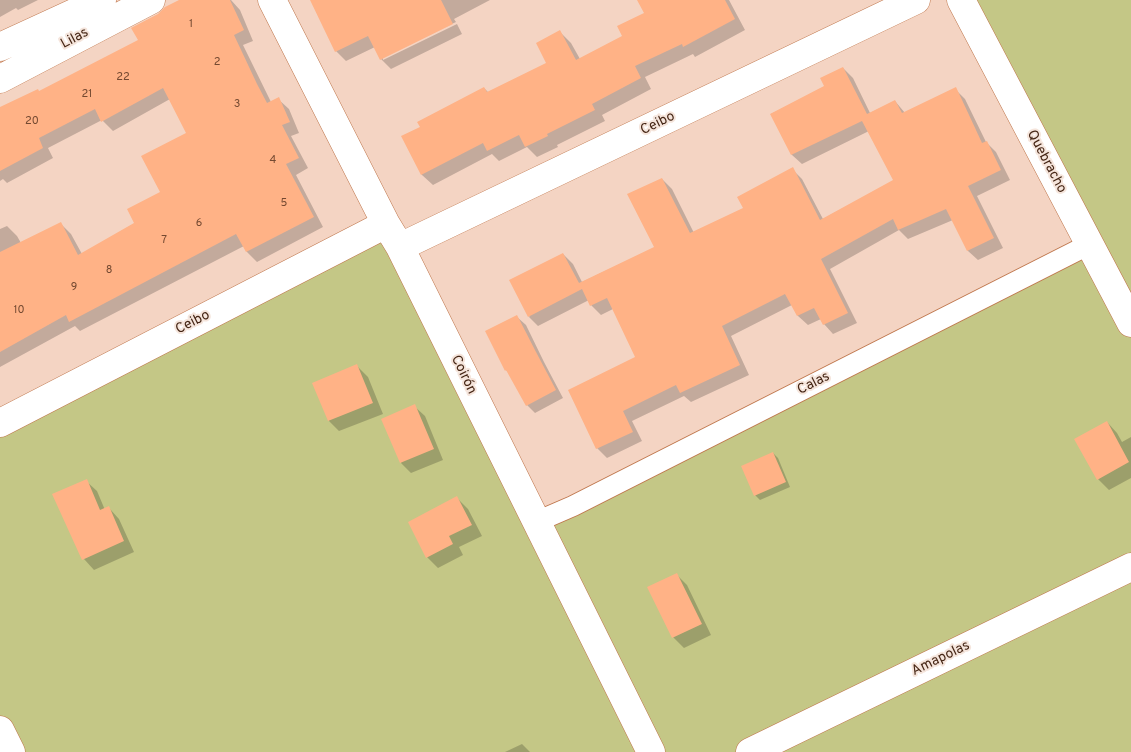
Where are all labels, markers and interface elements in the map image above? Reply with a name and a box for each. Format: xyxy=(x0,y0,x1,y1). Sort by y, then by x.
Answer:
house number: 1 xyxy=(189,18,193,32)
street label: Lilas xyxy=(58,25,92,53)
house number: 2 xyxy=(214,56,220,70)
house number: 22 xyxy=(116,71,130,85)
house number: 21 xyxy=(82,88,92,102)
house number: 3 xyxy=(234,98,240,112)
street label: Ceibo xyxy=(638,109,678,139)
house number: 20 xyxy=(25,115,39,129)
street label: Quebracho xyxy=(1022,128,1070,196)
house number: 4 xyxy=(270,154,276,168)
house number: 5 xyxy=(281,197,287,211)
house number: 6 xyxy=(196,217,202,231)
house number: 7 xyxy=(161,234,167,248)
house number: 8 xyxy=(106,264,112,278)
house number: 9 xyxy=(71,281,77,295)
house number: 10 xyxy=(13,304,25,318)
street label: Ceibo xyxy=(173,307,213,339)
street label: Coirón xyxy=(446,353,480,397)
street label: Calas xyxy=(795,369,833,399)
street label: Amapolas xyxy=(909,638,973,680)

